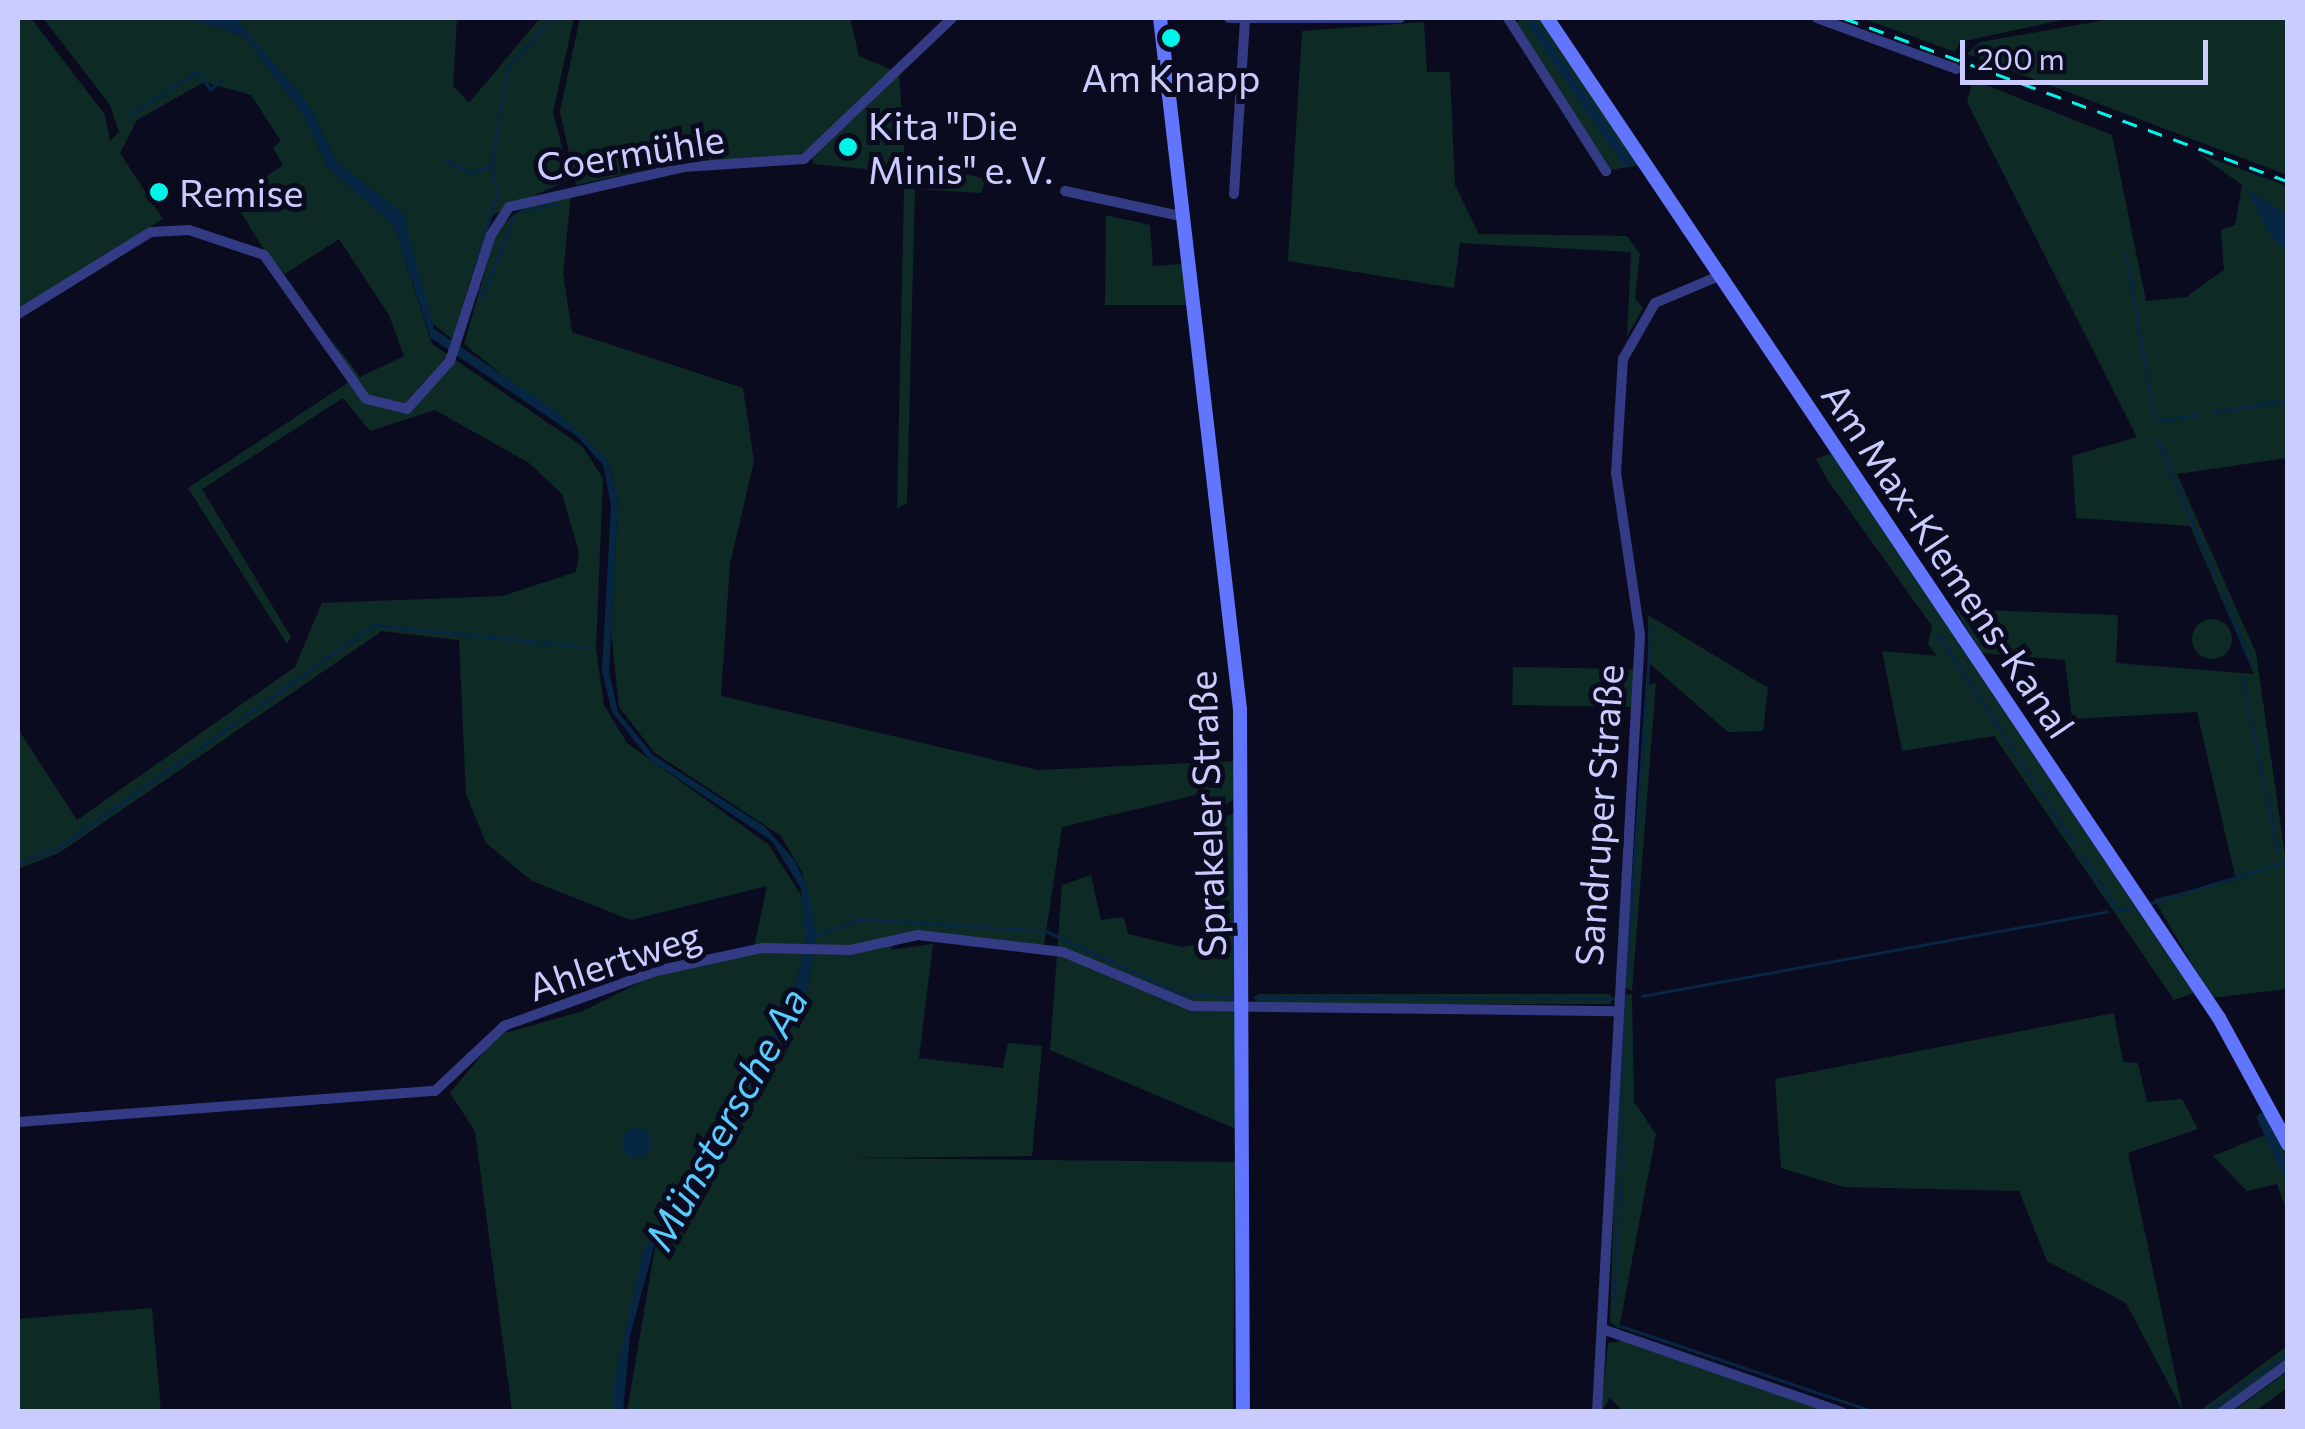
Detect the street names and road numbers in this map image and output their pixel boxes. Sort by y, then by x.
street label: Coermühle [533,115,727,189]
street label: Am Max-Klemens-Kanal [1813,374,2085,746]
street label: Sandruper Straße [1565,663,1631,967]
street label: Sprakeler Straße [1178,670,1234,958]
street label: Ahlertweg [522,911,706,1009]

